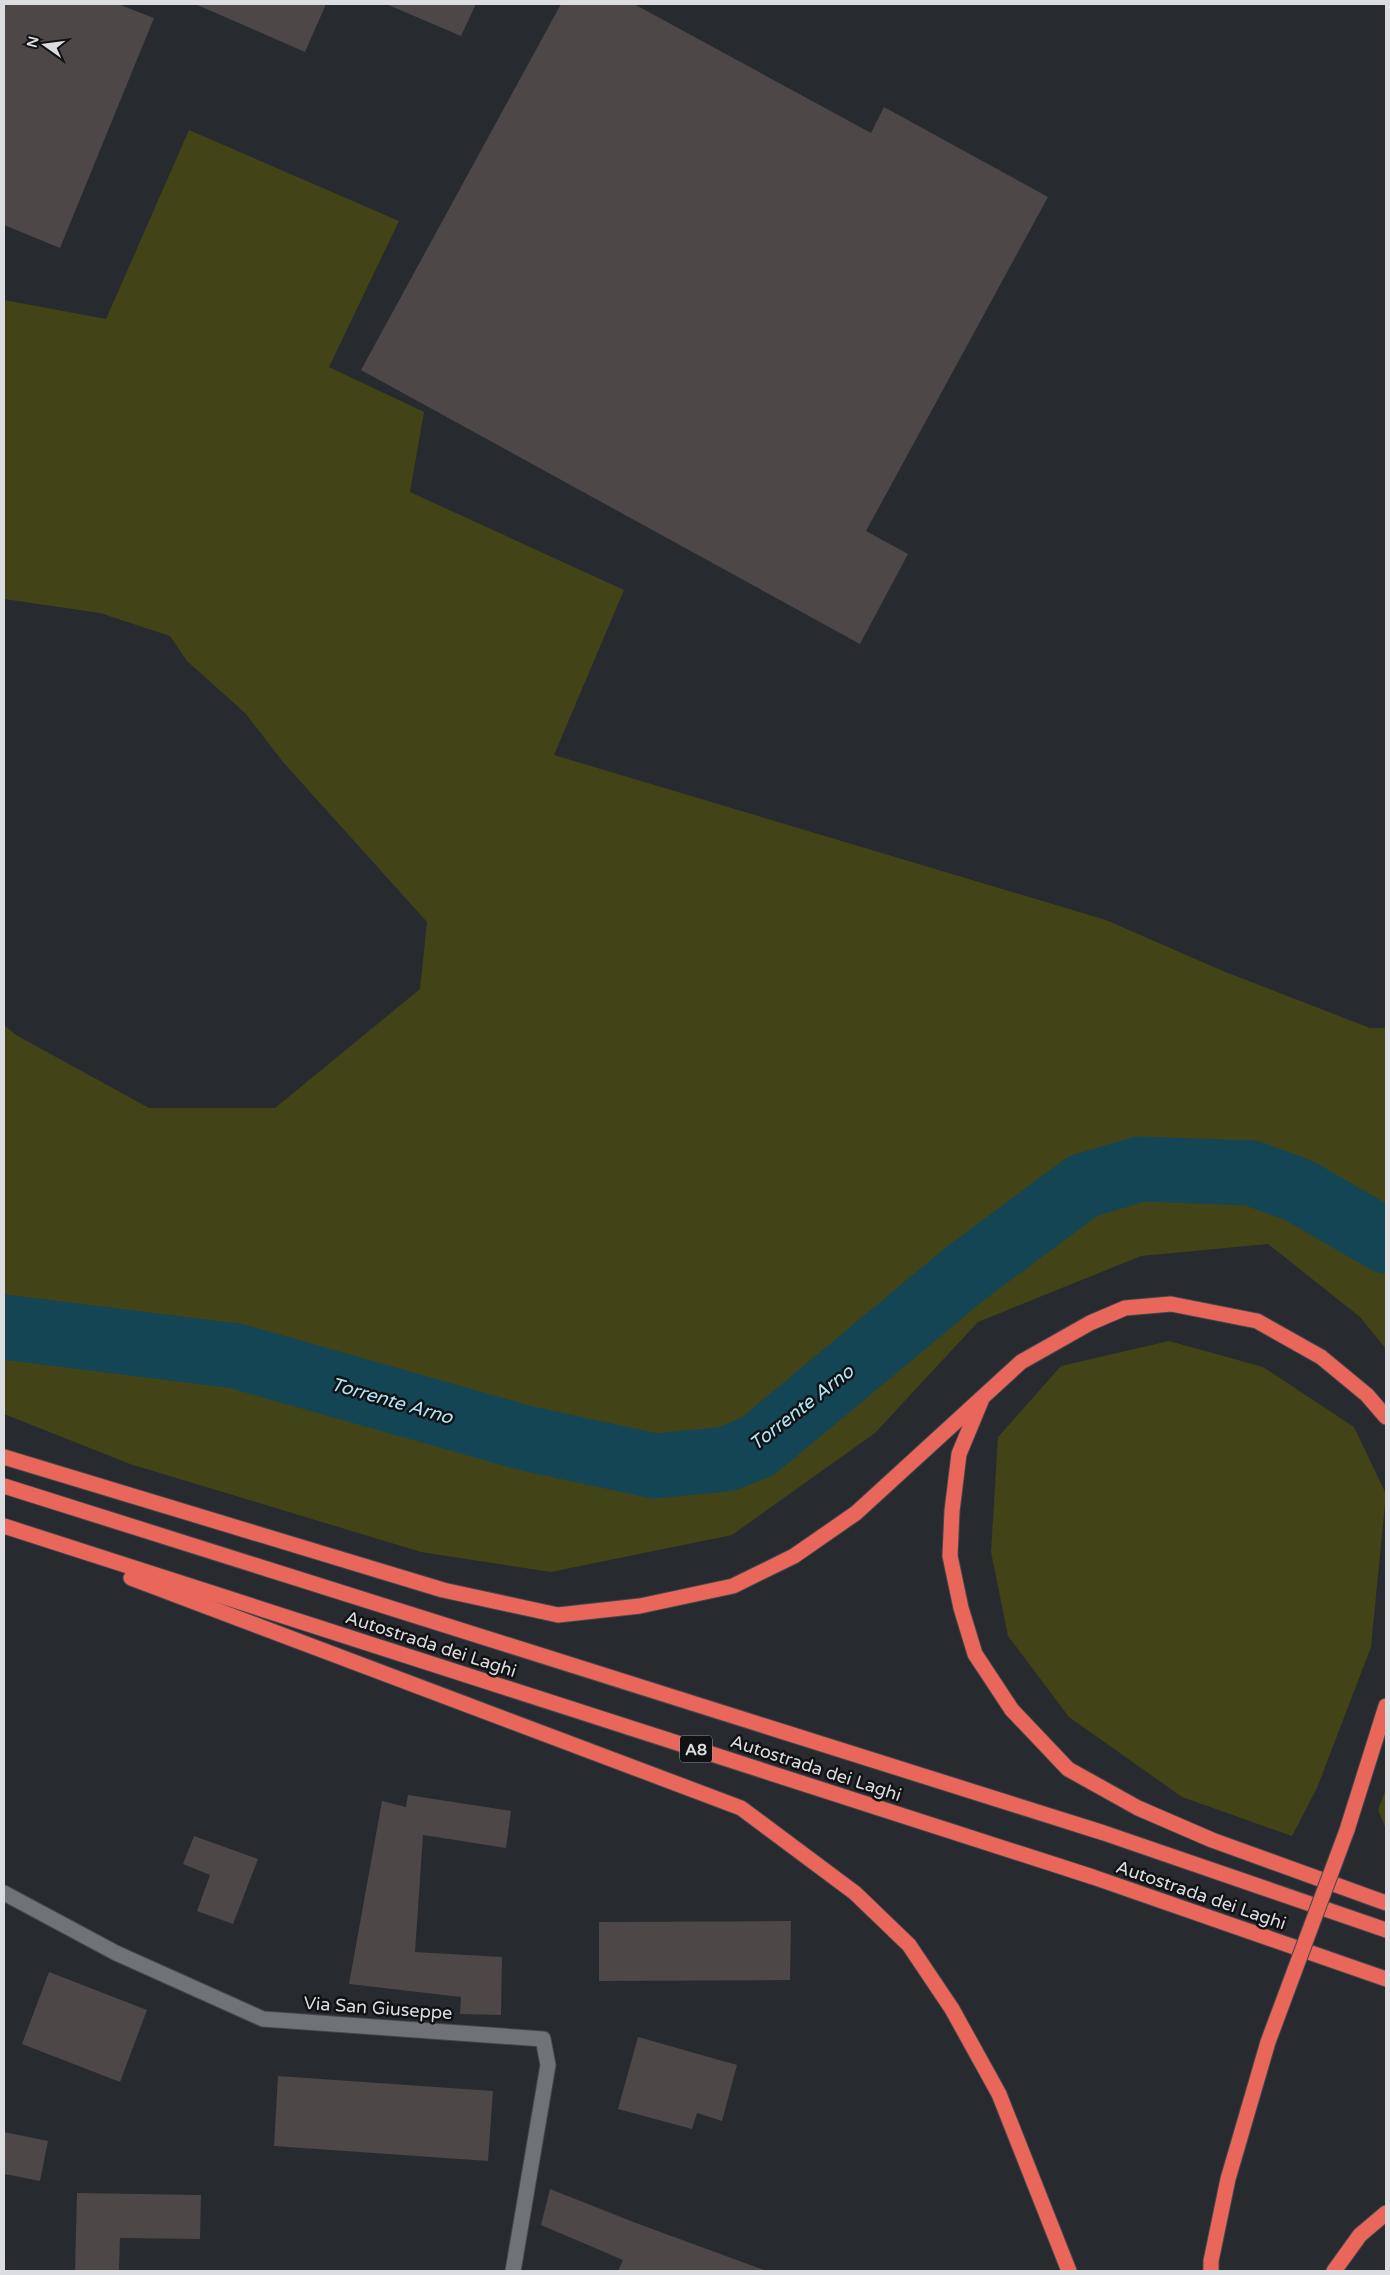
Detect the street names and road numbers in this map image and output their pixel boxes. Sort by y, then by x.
street label: Autostrada dei Laghi [343,1606,519,1682]
street label: Autostrada dei Laghi [728,1730,904,1806]
road number: A8 [680,1736,712,1762]
street label: Autostrada dei Laghi [1113,1856,1289,1934]
street label: Via San Giuseppe [303,1992,453,2024]

